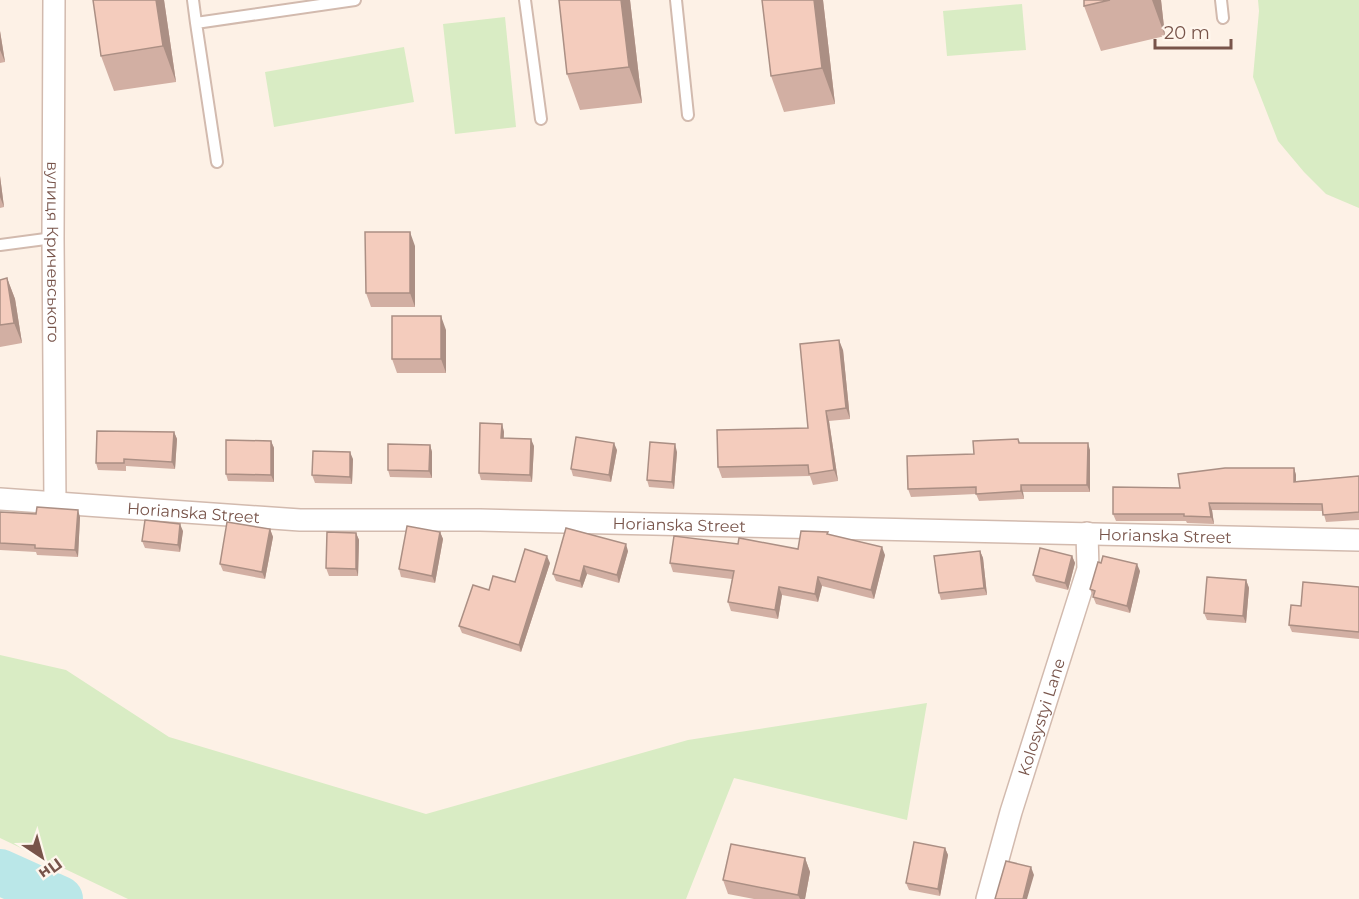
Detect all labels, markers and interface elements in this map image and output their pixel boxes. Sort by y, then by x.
scale bar [1155,12,1232,50]
text: 20 m [1164,22,1210,44]
street label: вулиця Кричевського [43,161,63,343]
street label: Horianska Street [126,499,261,527]
street label: Horianska Street [612,514,747,536]
street label: Horianska Street [1098,525,1232,547]
street label: Kolosystyi Lane [1014,656,1069,778]
north arrow [12,827,72,887]
text: Пн [35,854,66,884]

